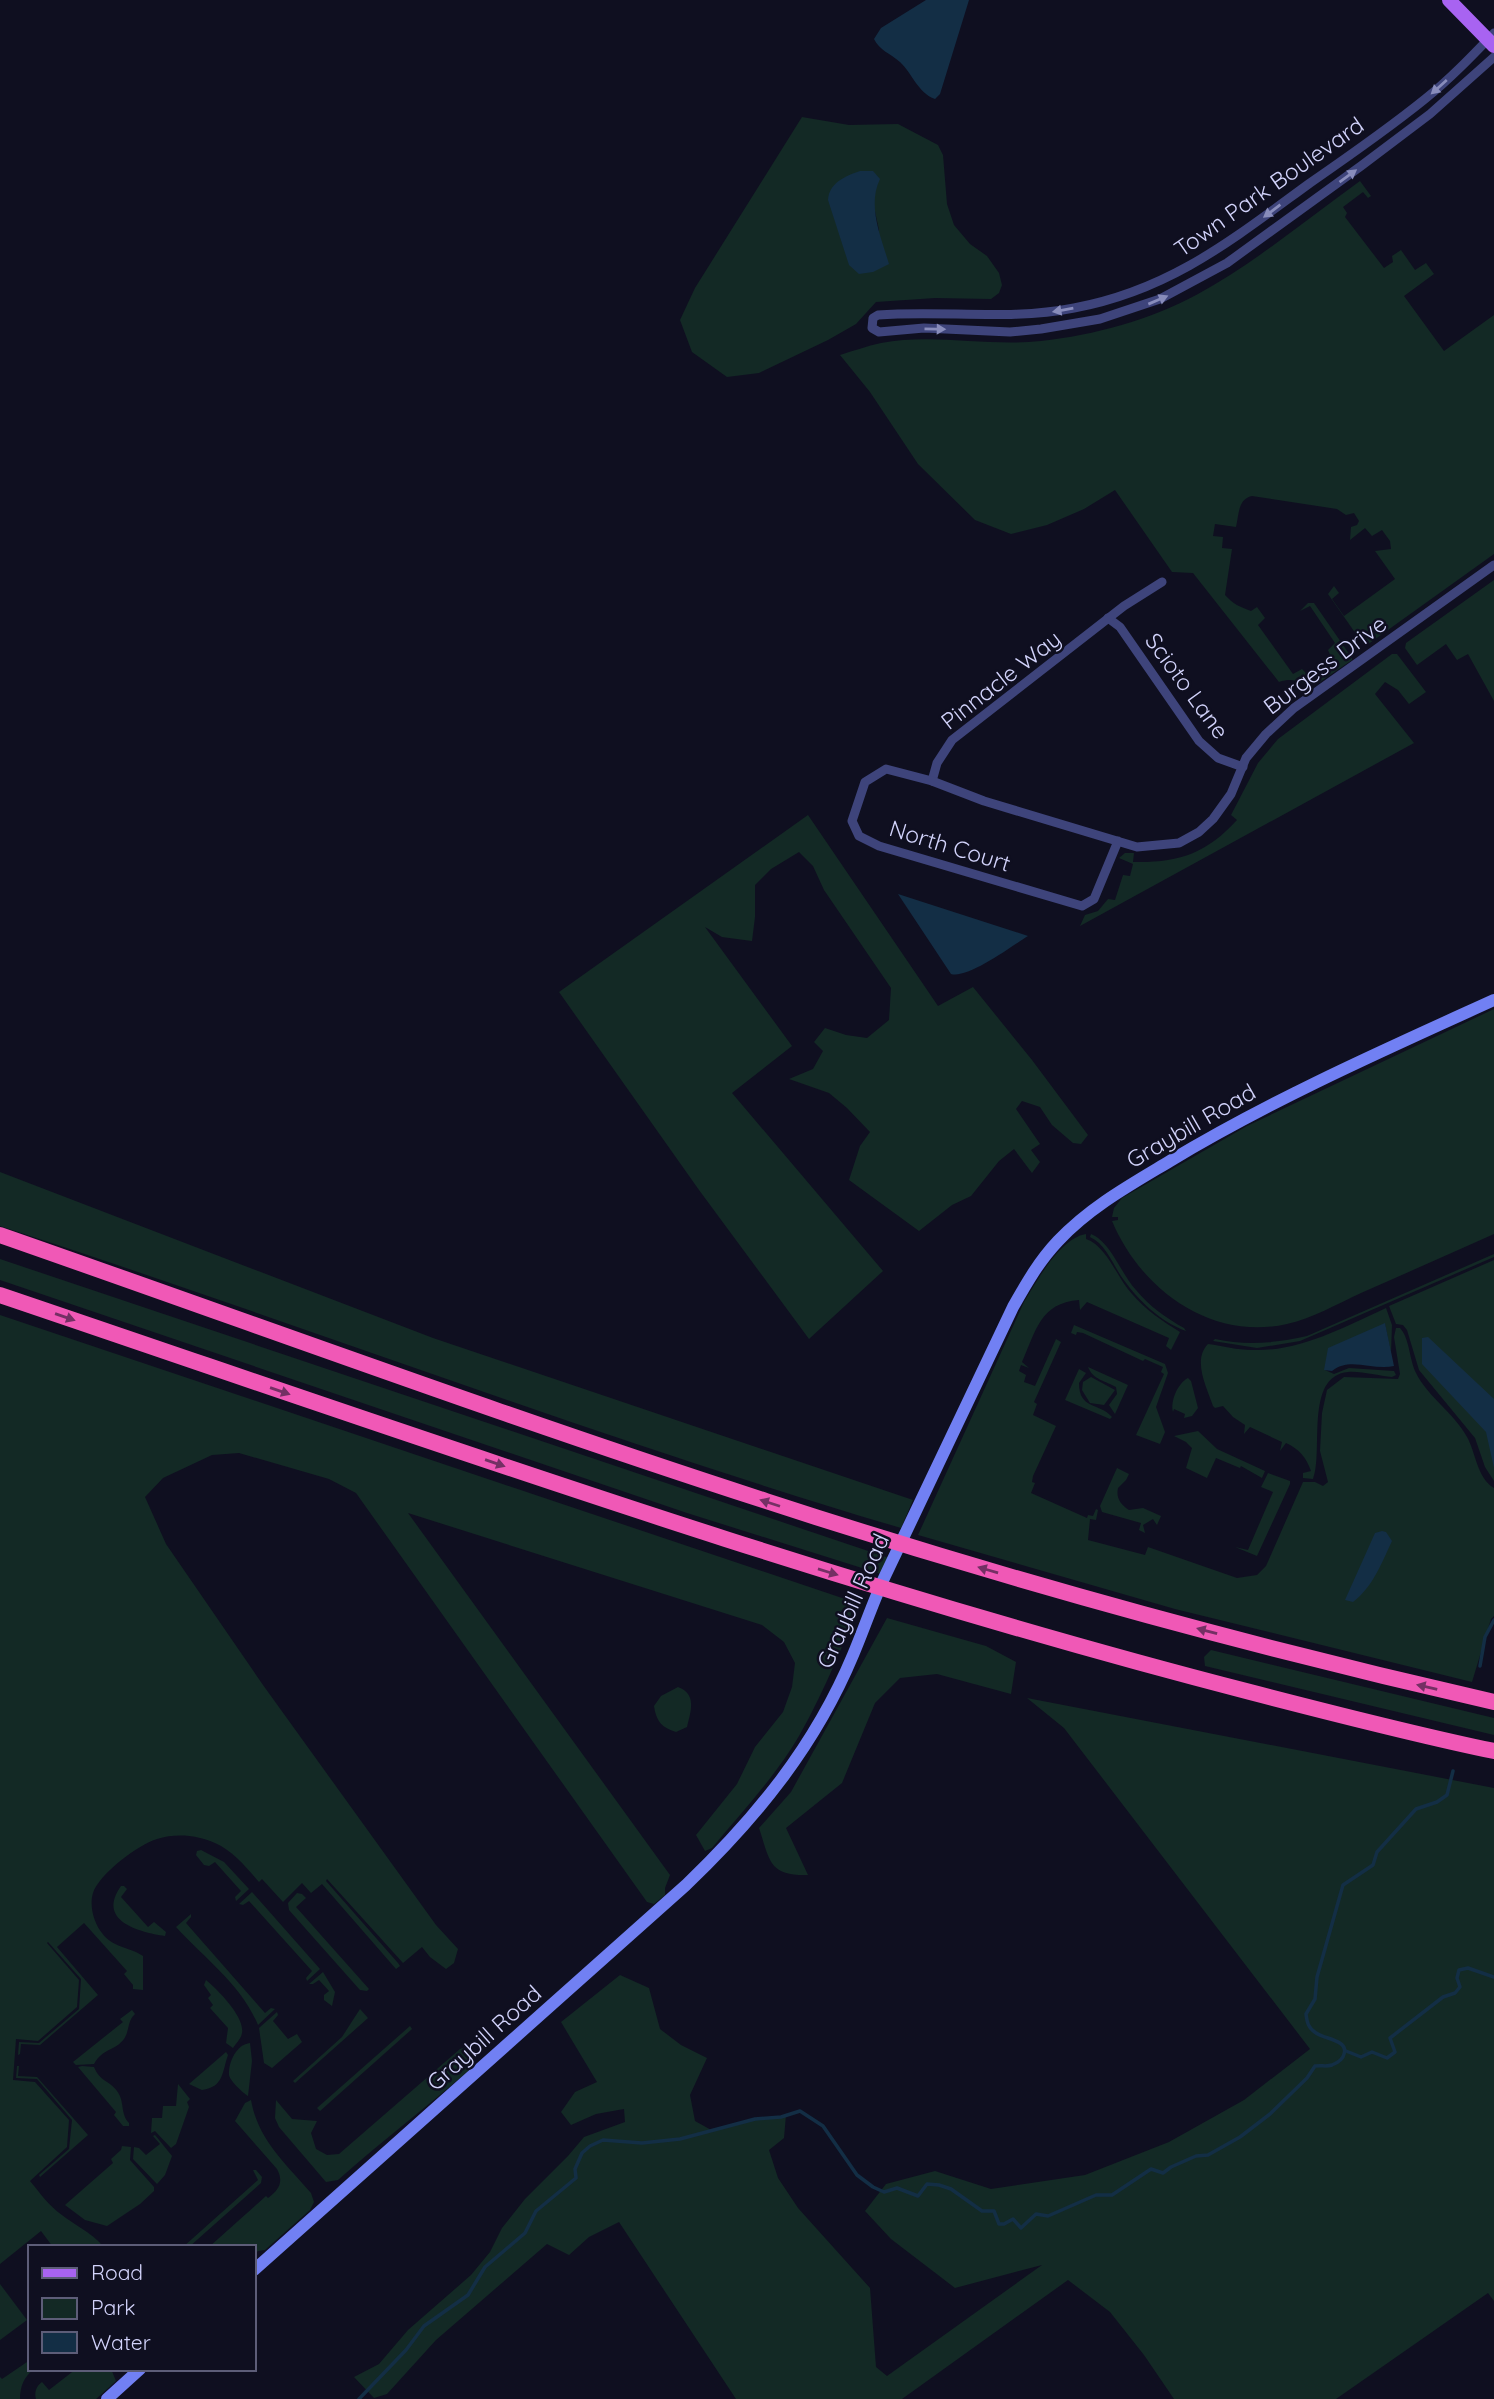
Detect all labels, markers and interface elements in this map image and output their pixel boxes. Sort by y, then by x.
one-way arrow [1430,79,1448,95]
street label: Town Park Boulevard [1168,110,1369,263]
one-way arrow [1339,169,1357,183]
one-way arrow [1263,204,1281,218]
one-way arrow [1147,294,1168,305]
one-way arrow [1052,305,1074,316]
one-way arrow [924,323,946,334]
street label: Burgess Drive [1257,609,1392,720]
street label: Pinnacle Way [935,624,1067,735]
street label: Scioto Lane [1139,627,1236,744]
street label: North Court [886,813,1014,878]
street label: Graybill Road [1121,1077,1261,1174]
one-way arrow [54,1312,75,1323]
one-way arrow [269,1386,290,1397]
one-way arrow [485,1458,506,1469]
one-way arrow [760,1497,781,1507]
street label: Graybill Road [810,1529,895,1673]
one-way arrow [977,1564,998,1574]
one-way arrow [818,1568,839,1578]
one-way arrow [1196,1626,1217,1636]
one-way arrow [1416,1681,1438,1692]
street label: Graybill Road [420,1979,547,2097]
legend [28,2245,256,2371]
text: Road [91,2259,143,2285]
text: Park [91,2294,135,2320]
text: Water [91,2329,151,2355]

